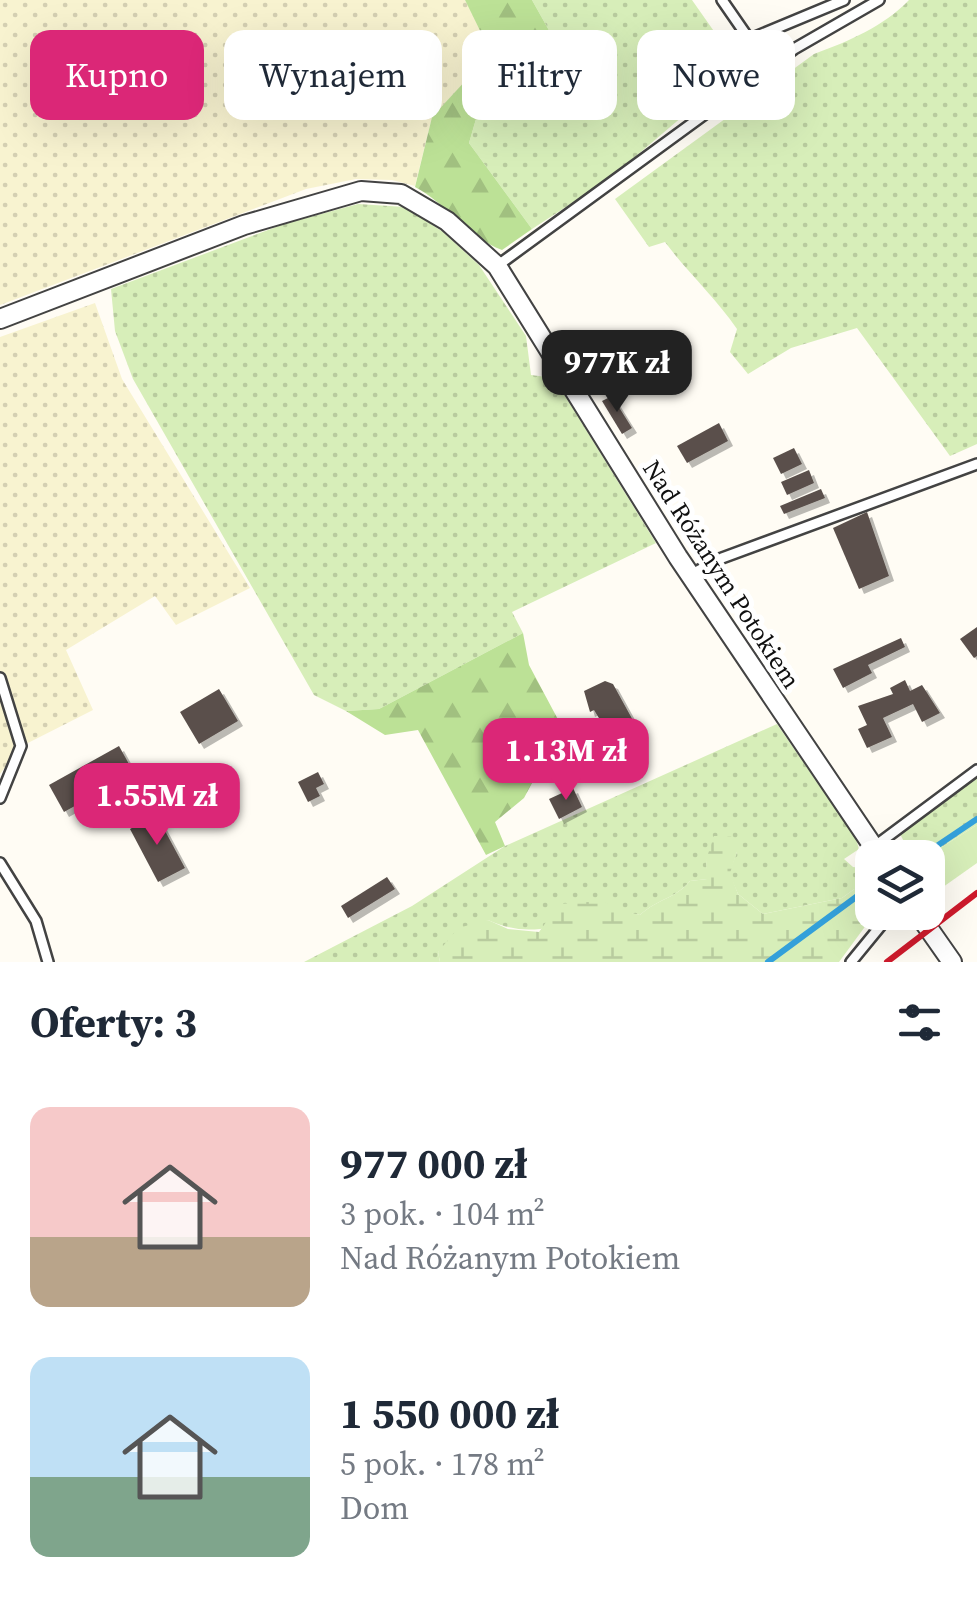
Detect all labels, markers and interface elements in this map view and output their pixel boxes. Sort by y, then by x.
chip: Kupno [30,30,204,120]
chip: Wynajem [224,30,442,120]
chip: Filtry [462,30,617,120]
chip: Nowe [637,30,795,120]
pin: 977K zł [525,330,709,415]
text: 977K zł [564,340,670,384]
street label: Nad Różanym Potokiem [635,453,809,695]
pin: 1.13M zł [463,718,669,803]
text: 1.13M zł [505,728,627,772]
pin: 1.55M zł [54,763,260,848]
text: 1.55M zł [96,773,218,817]
map controls [855,840,945,930]
button: layers [855,840,945,930]
text: Oferty: 3 [30,993,197,1051]
icon: filters [892,995,947,1050]
text: 977 000 zł [340,1134,528,1192]
icon: home [110,1147,230,1267]
text: 3 pok. · 104 m² [340,1192,545,1236]
text: Nad Różanym Potokiem [340,1236,680,1280]
text: 1 550 000 zł [340,1384,559,1442]
icon: home [110,1397,230,1517]
text: 5 pok. · 178 m² [340,1442,545,1486]
text: Dom [340,1486,409,1530]

